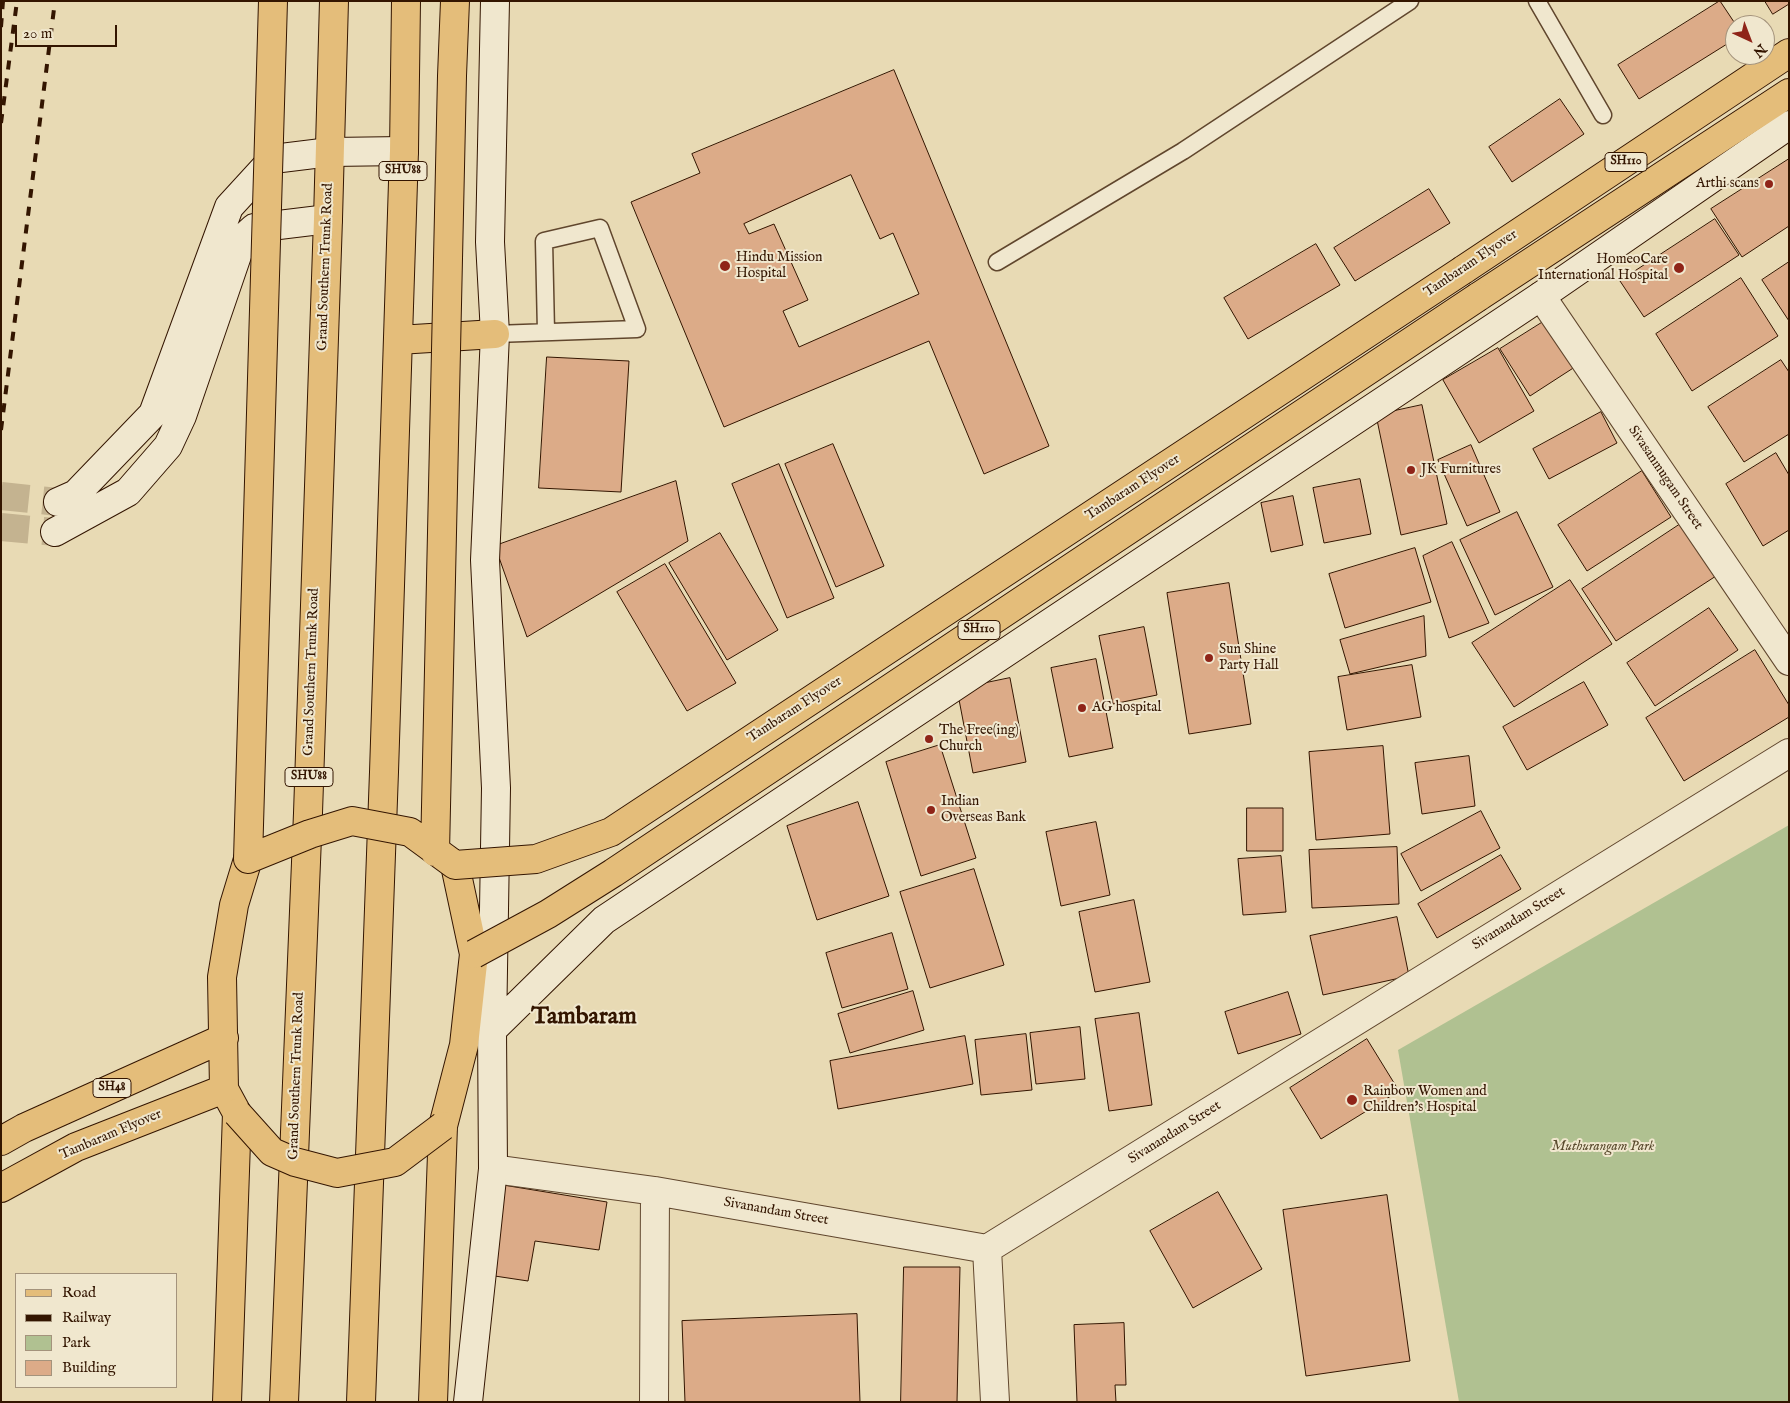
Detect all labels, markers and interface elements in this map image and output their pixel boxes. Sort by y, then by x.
scale bar [18,15,120,47]
north arrow [1725,15,1775,65]
text: 20 m [23,24,52,43]
text: N [1749,40,1770,61]
road number: SH110 [1605,152,1647,172]
road number: SHU88 [379,162,427,180]
place label: Arthi scans [1696,176,1759,192]
marker: Arthi scans [1763,178,1775,190]
street label: Grand Southern Trunk Road [315,183,337,351]
street label: Tambaram Flyover [1421,227,1521,301]
place label: Hindu Mission Hospital [736,250,822,282]
place label: HomeoCare International Hospital [1538,252,1668,284]
marker: Hindu Mission Hospital [718,259,732,273]
marker: HomeoCare International Hospital [1672,261,1686,275]
street label: Sivasanmugam Street [1624,423,1706,533]
street label: Tambaram Flyover [1083,451,1183,525]
place label: JK Furnitures [1421,462,1501,478]
marker: JK Furnitures [1405,464,1417,476]
street label: Grand Southern Trunk Road [301,588,323,756]
road number: SH110 [958,620,1000,640]
place label: Sun Shine Party Hall [1219,642,1279,674]
marker: Sun Shine Party Hall [1203,652,1215,664]
street label: Tambaram Flyover [745,673,845,747]
place label: AG hospital [1092,700,1161,716]
marker: AG hospital [1076,702,1088,714]
place label: The Free(ing) Church [939,723,1019,756]
marker: The Free(ing) Church [923,733,935,745]
road number: SHU88 [285,768,333,786]
place label: Indian Overseas Bank [941,794,1026,826]
marker: Indian Overseas Bank [925,804,937,816]
street label: Sivanandam Street [1470,884,1568,954]
street label: Grand Southern Trunk Road [286,992,308,1160]
district label: Tambaram [531,1004,637,1032]
road number: SH48 [93,1078,131,1098]
place label: Rainbow Women and Children's Hospital [1363,1084,1487,1116]
marker: Rainbow Women and Children's Hospital [1345,1093,1359,1107]
street label: Sivanandam Street [1126,1098,1224,1168]
street label: Tambaram Flyover [58,1106,164,1164]
park label: Muthurangam Park [1552,1139,1654,1155]
street label: Sivanandam Street [722,1195,830,1229]
legend [15,1273,178,1388]
text: Road [62,1283,96,1302]
text: Railway [62,1308,111,1327]
text: Park [62,1333,91,1352]
text: Building [62,1358,116,1377]

